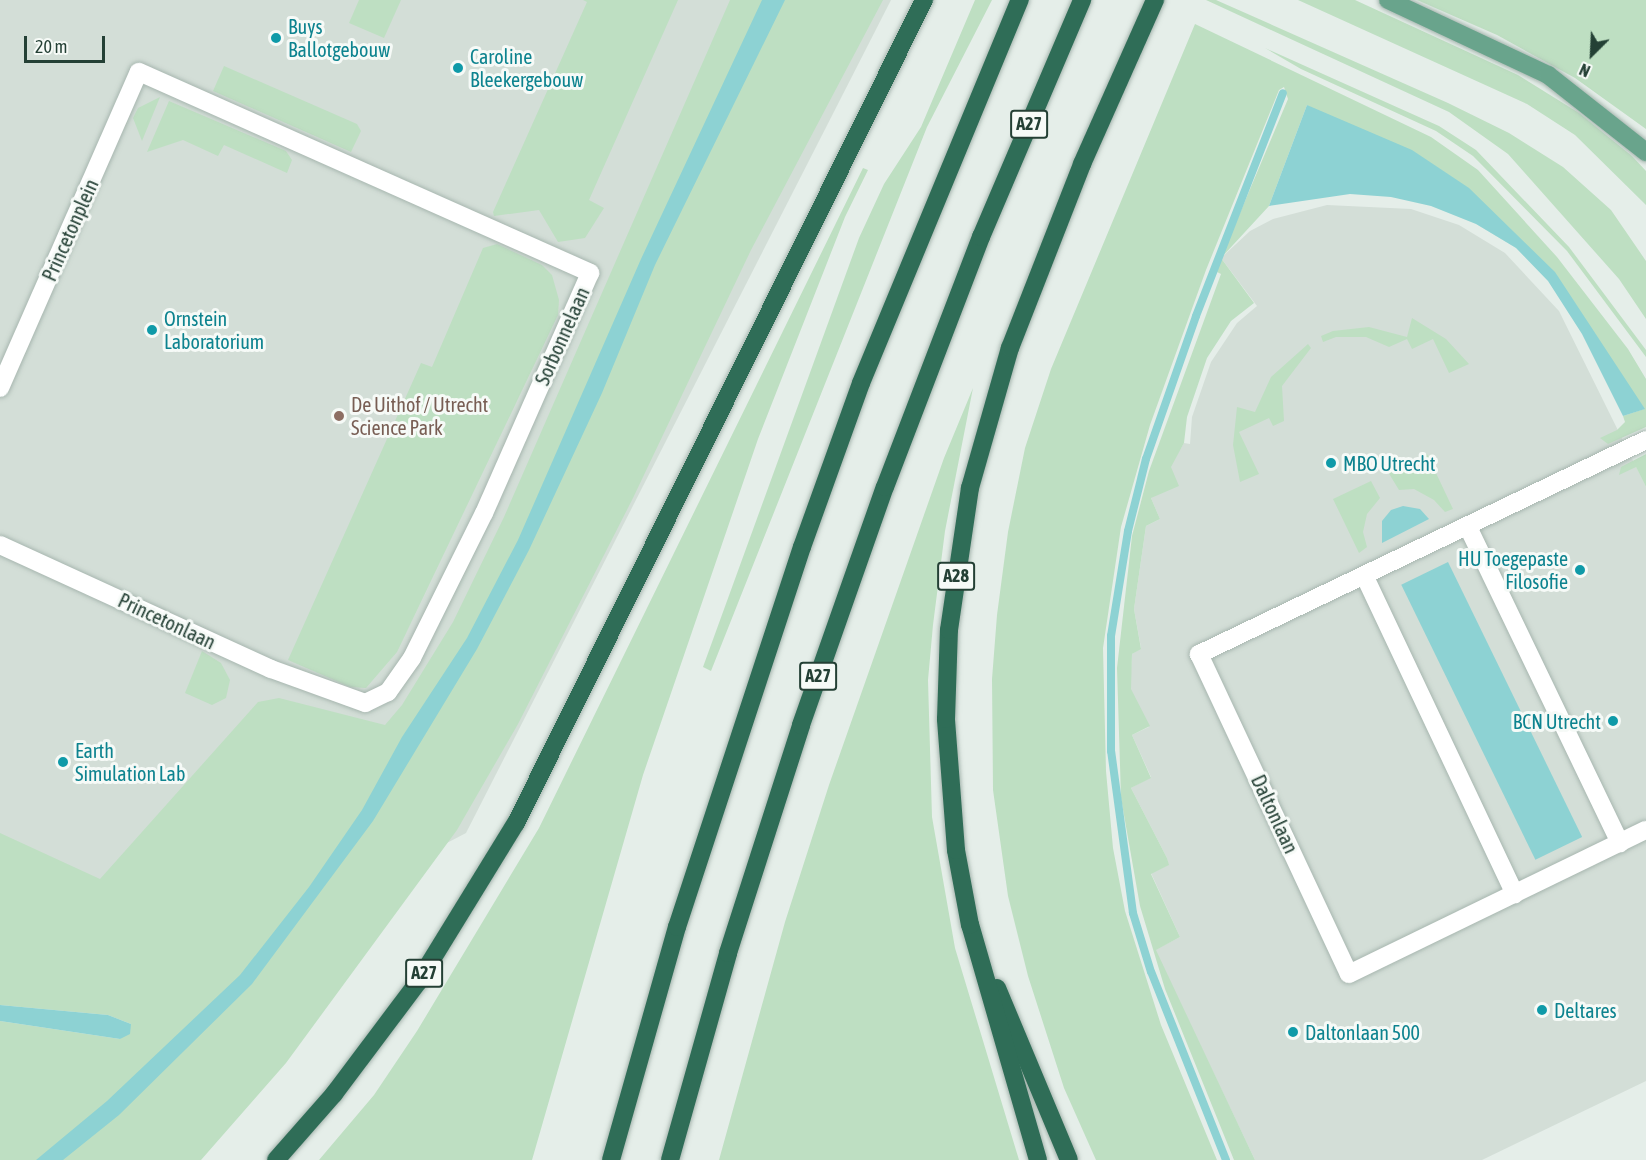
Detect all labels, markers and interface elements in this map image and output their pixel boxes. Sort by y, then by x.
place label: Buys Ballotgebouw [288,14,390,61]
scale bar [27,24,108,62]
north arrow [1562,24,1622,84]
marker: Buys Ballotgebouw [269,31,283,45]
text: 20 m [35,36,67,57]
place label: Caroline Bleekergebouw [470,45,583,92]
text: N [1577,60,1593,81]
marker: Caroline Bleekergebouw [451,61,465,75]
road number: A27 [1010,109,1048,139]
street label: Princetonplein [37,175,103,285]
street label: Sorbonnelaan [530,283,594,389]
place label: Ornstein Laboratorium [164,306,264,353]
marker: Ornstein Laboratorium [145,323,159,337]
place label: De Uithof / Utrecht Science Park [351,392,488,439]
marker: De Uithof / Utrecht Science Park [332,409,346,423]
place label: MBO Utrecht [1343,451,1436,475]
marker: MBO Utrecht [1324,456,1338,470]
place label: HU Toegepaste Filosofie [1458,546,1568,593]
road number: A28 [936,561,976,591]
marker: HU Toegepaste Filosofie [1573,563,1587,577]
street label: Princetonlaan [114,588,220,654]
road number: A27 [798,661,838,691]
place label: BCN Utrecht [1513,709,1601,733]
marker: BCN Utrecht [1606,714,1620,728]
place label: Earth Simulation Lab [75,738,185,785]
marker: Earth Simulation Lab [56,755,70,769]
street label: Daltonlaan [1246,771,1304,857]
road number: A27 [404,958,444,988]
place label: Deltares [1554,998,1617,1022]
marker: Deltares [1535,1003,1549,1017]
place label: Daltonlaan 500 [1305,1020,1420,1044]
marker: Daltonlaan 500 [1286,1025,1300,1039]

